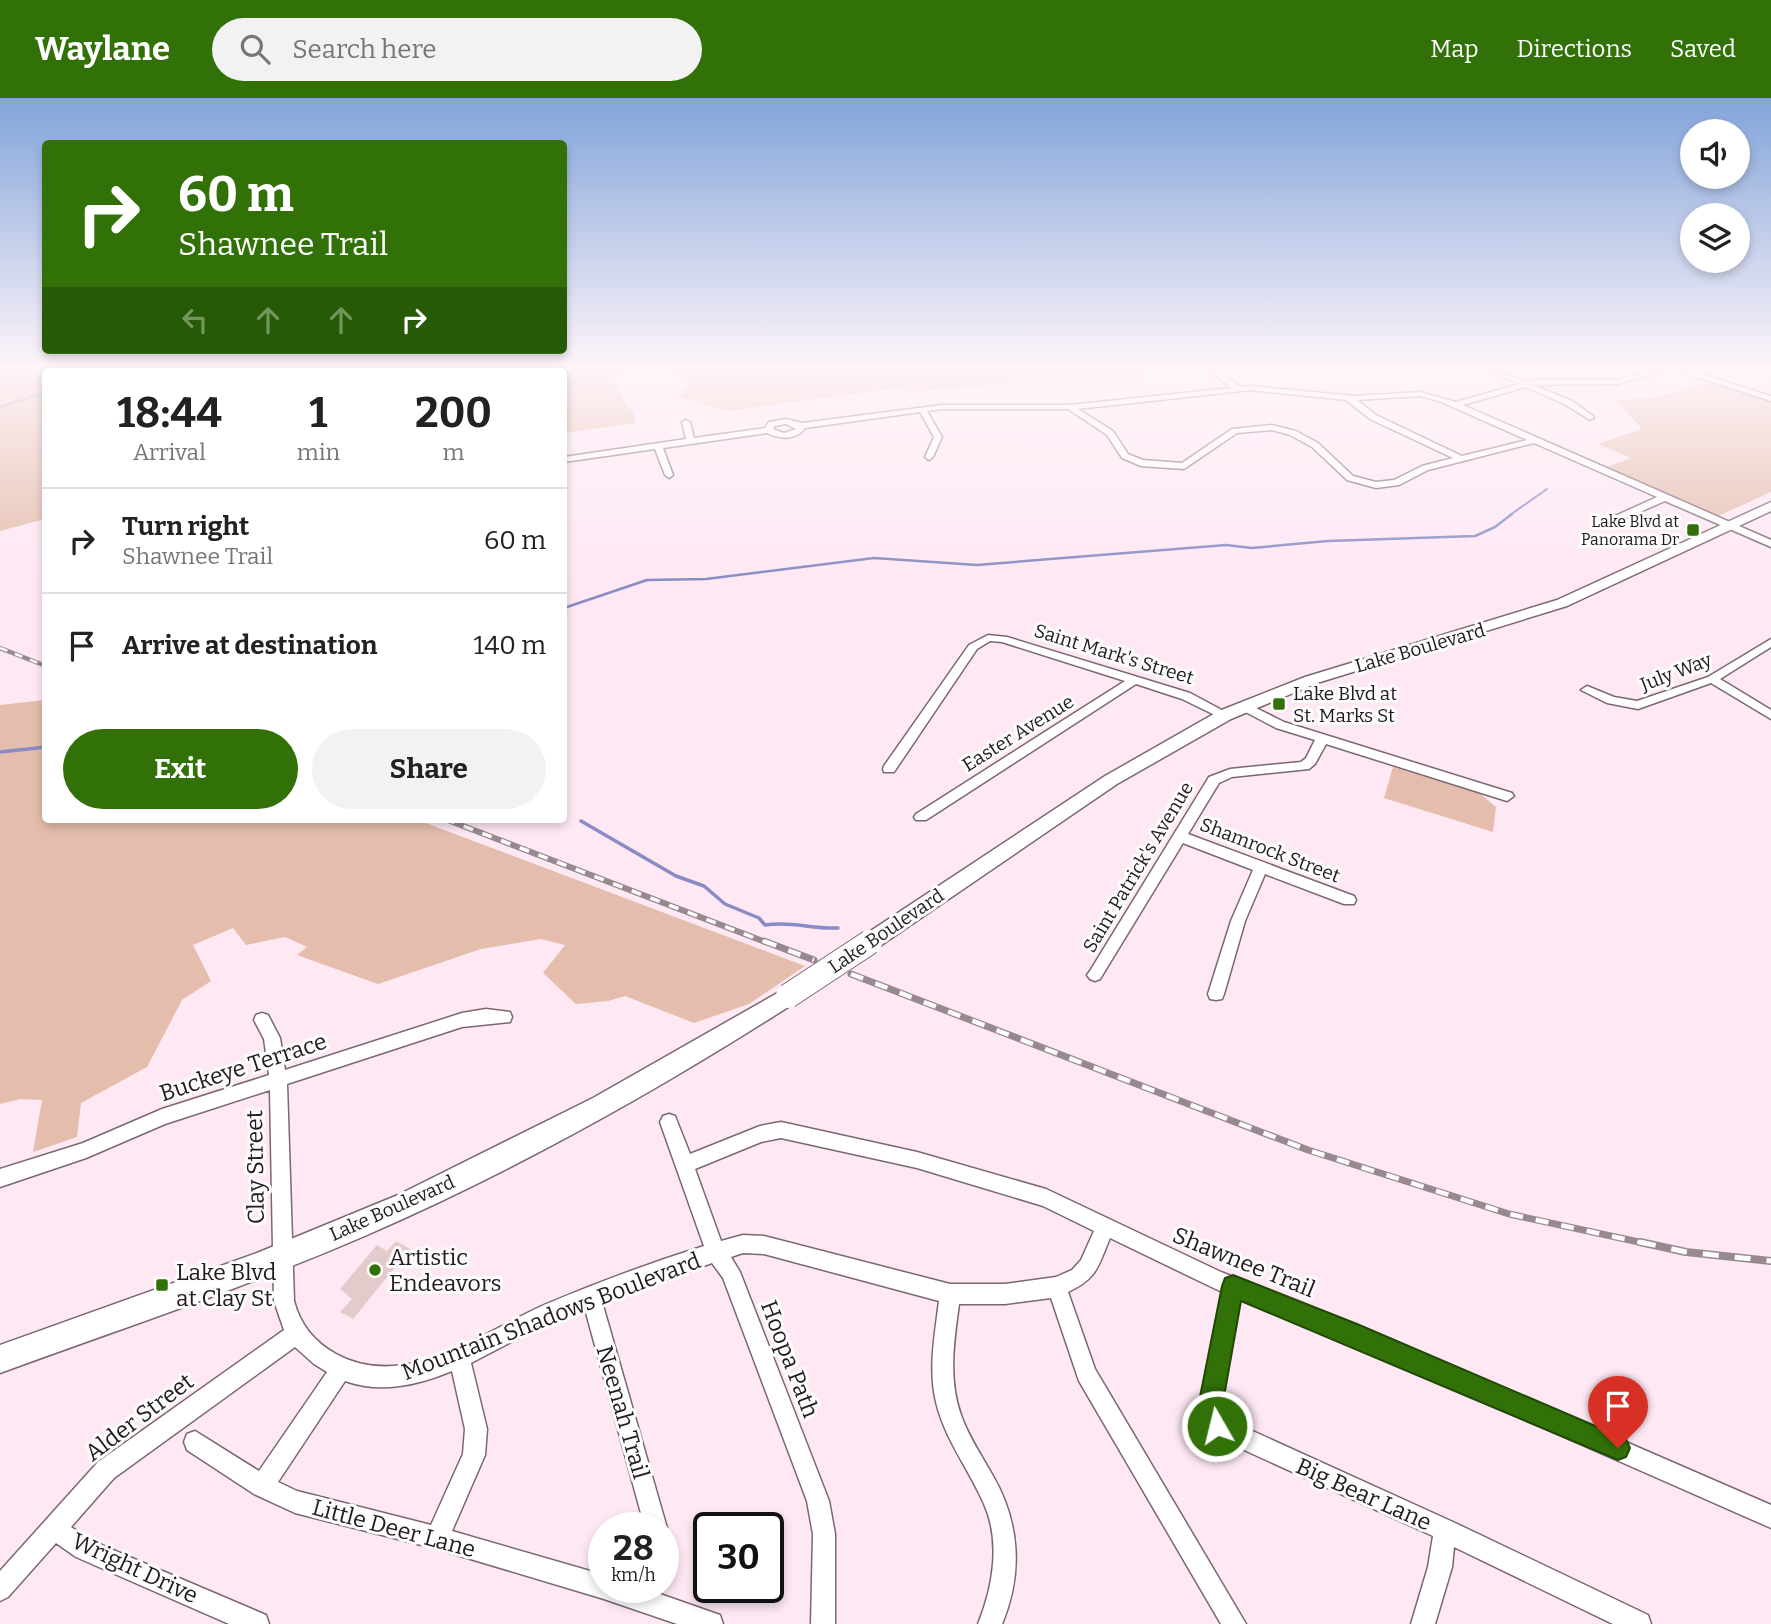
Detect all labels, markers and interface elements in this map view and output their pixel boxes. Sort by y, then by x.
search box [212,18,702,81]
text: Waylane [35,29,170,69]
icon: search [236,30,274,68]
text: Search here [292,34,437,65]
text: Map [1430,35,1479,63]
text: Directions [1517,35,1632,63]
text: Saved [1670,35,1736,63]
map controls [1680,119,1750,273]
button: sound [1680,119,1750,189]
text: 60 m [178,165,294,224]
icon: right [63,168,154,259]
button: layers [1680,203,1750,273]
text: Shawnee Trail [178,225,388,263]
icon: left [176,301,214,339]
icon: ahead [249,301,287,339]
icon: ahead [322,301,360,339]
icon: right [395,301,433,339]
text: 18:44 [117,388,222,438]
text: 1 [309,388,327,438]
text: 200 [415,388,492,438]
text: Arrival [133,438,206,466]
text: min [297,438,340,466]
text: m [443,438,464,466]
text: Turn right [122,511,249,542]
place label: Lake Blvd at Panorama Dr [1581,512,1679,549]
icon: right [63,522,101,560]
marker: Lake Blvd at Panorama Dr [1685,522,1701,538]
text: 60 m [484,525,546,556]
text: Shawnee Trail [122,542,273,570]
street label: Lake Boulevard [1352,618,1488,678]
street label: Saint Mark's Street [1031,619,1197,689]
icon: arrive [63,627,101,665]
text: Arrive at destination [122,630,377,661]
text: 140 m [474,630,546,661]
street label: July Way [1636,648,1716,696]
place label: Lake Blvd at St. Marks St [1293,682,1397,727]
street label: Easter Avenue [958,690,1078,776]
marker: Lake Blvd at St. Marks St [1271,696,1287,712]
button: Exit [63,729,298,809]
button: Share [312,729,546,809]
street label: Saint Patrick's Avenue [1078,778,1198,956]
street label: Shamrock Street [1197,813,1343,887]
street label: Lake Boulevard [824,884,948,978]
street label: Buckeye Terrace [156,1027,330,1107]
street label: Clay Street [240,1110,270,1224]
street label: Lake Boulevard [326,1170,458,1246]
street label: Shawnee Trail [1169,1221,1320,1303]
place label: Artistic Endeavors [389,1243,502,1297]
street label: Mountain Shadows Boulevard [398,1246,705,1386]
place label: Lake Blvd at Clay St [176,1258,277,1312]
marker: Artistic Endeavors [367,1262,383,1278]
marker: Lake Blvd at Clay St [154,1277,170,1293]
street label: Hoopa Path [755,1296,825,1422]
street label: Neenah Trail [591,1342,656,1482]
street label: Alder Street [79,1367,199,1467]
pin [1588,1376,1648,1448]
icon: arrive [1599,1387,1637,1425]
position arrow [1180,1389,1254,1463]
street label: Big Bear Lane [1292,1452,1436,1536]
street label: Little Deer Lane [309,1493,479,1563]
speed limit sign: 30 [693,1512,784,1603]
street label: Wright Drive [68,1527,202,1609]
text: 28 [613,1527,654,1569]
text: km/h [611,1564,656,1586]

